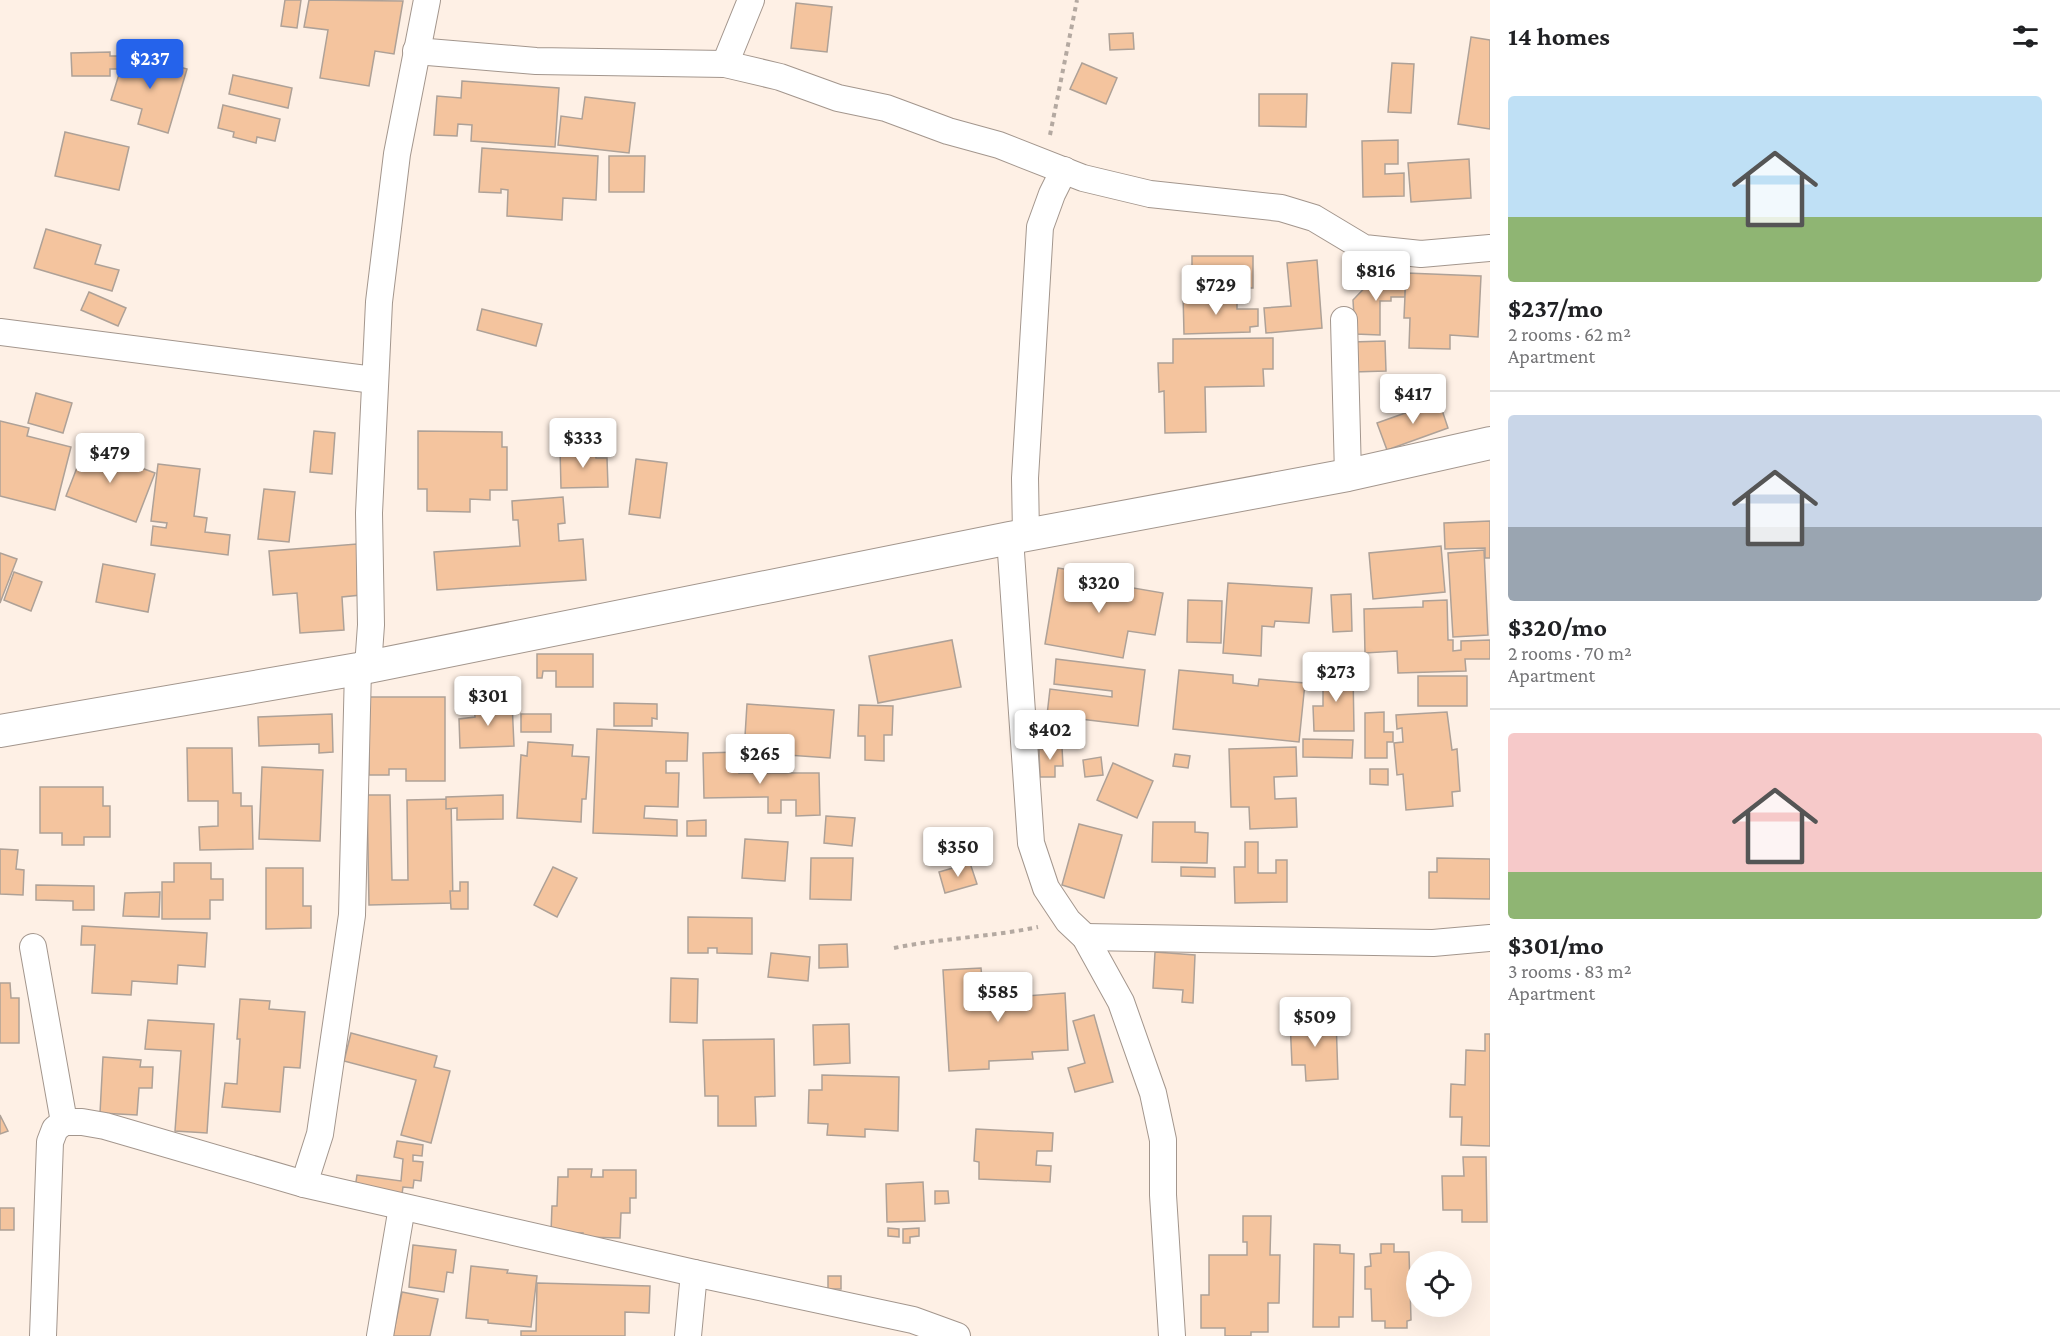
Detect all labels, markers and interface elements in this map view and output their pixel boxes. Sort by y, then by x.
icon: filters [2009,20,2042,53]
text: 14 homes [1508,22,1610,51]
pin: $237 [114,39,186,90]
text: $237 [130,47,170,69]
icon: home [1721,135,1829,243]
pin: $816 [1340,251,1412,302]
text: $816 [1356,259,1396,281]
pin: $729 [1180,265,1252,316]
text: $729 [1196,273,1236,295]
text: $237/mo [1508,294,1603,323]
text: 2 rooms · 62 m² [1508,323,1631,345]
text: Apartment [1508,345,1595,367]
pin: $417 [1377,374,1449,425]
text: $417 [1394,382,1432,404]
pin: $333 [547,418,619,469]
text: $333 [563,426,603,448]
pin: $479 [74,433,146,484]
text: $479 [90,441,130,463]
icon: home [1721,454,1829,562]
pin: $320 [1063,563,1135,614]
text: $320 [1078,571,1120,593]
text: $320/mo [1508,613,1607,642]
text: 2 rooms · 70 m² [1508,642,1632,664]
pin: $273 [1300,652,1372,703]
text: $273 [1317,660,1355,682]
text: Apartment [1508,664,1595,686]
pin: $301 [452,676,524,727]
text: $301 [468,684,508,706]
pin: $402 [1014,710,1086,761]
text: $402 [1029,718,1071,740]
pin: $265 [724,734,796,785]
text: $265 [740,742,780,764]
icon: home [1721,772,1829,880]
pin: $350 [922,827,994,878]
text: $350 [937,835,979,857]
text: $301/mo [1508,931,1604,960]
text: 3 rooms · 83 m² [1508,960,1631,982]
pin: $585 [962,972,1034,1023]
text: $585 [977,980,1019,1002]
text: Apartment [1508,982,1595,1004]
pin: $509 [1279,997,1351,1048]
text: $509 [1294,1005,1336,1027]
map controls [1406,1251,1472,1317]
button: locate [1406,1251,1472,1317]

